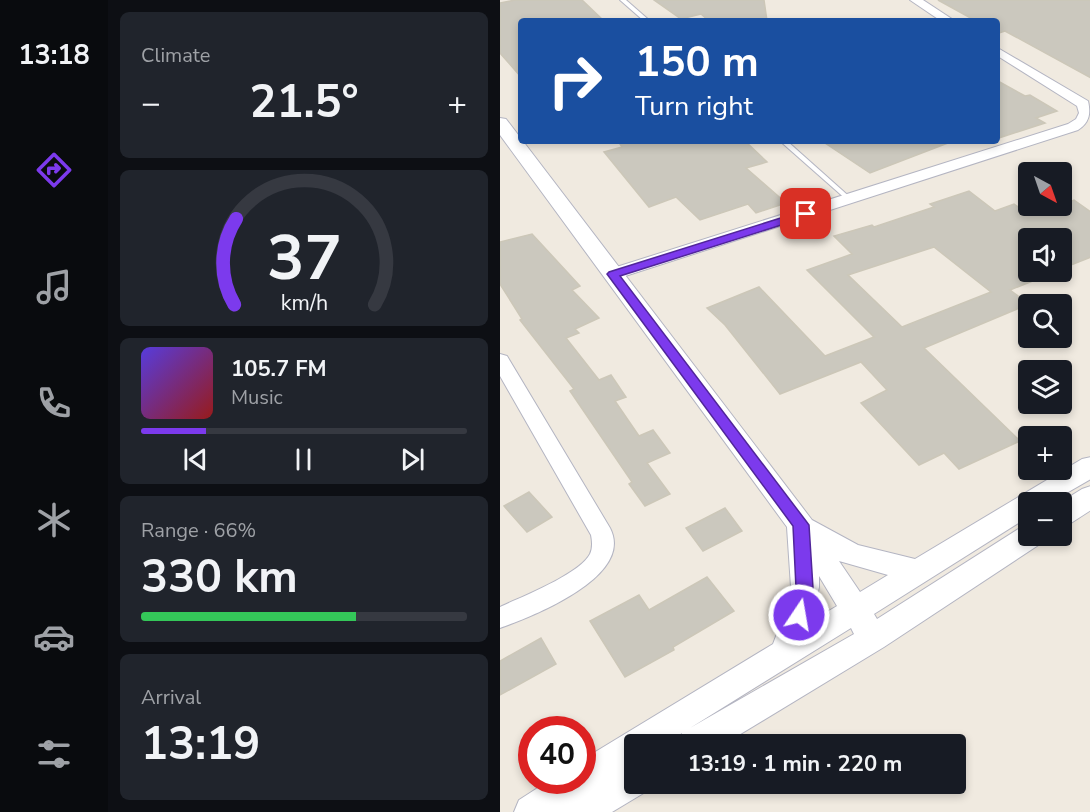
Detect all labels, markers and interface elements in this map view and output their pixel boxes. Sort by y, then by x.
text: 150 m [635,34,759,91]
text: 13:18 [18,37,90,74]
text: Climate [141,42,210,69]
icon: right [536,42,614,120]
text: 21.5° [249,72,359,133]
text: − [141,81,161,126]
text: + [447,81,467,126]
text: Turn right [635,88,753,125]
icon: directions [33,149,75,191]
north arrow [1018,162,1072,216]
map controls [1018,162,1072,546]
pin [780,188,831,239]
icon: arrive [789,197,822,230]
text: 37 [267,216,341,301]
button: sound [1018,228,1072,282]
icon: music [33,266,75,308]
text: km/h [280,288,328,318]
button: search [1018,294,1072,348]
text: 105.7 FM [231,354,327,384]
button: layers [1018,360,1072,414]
icon: phone [33,382,75,424]
text: Music [231,384,283,411]
button: + [1018,426,1072,480]
icon: previous [179,443,212,476]
icon: pause [287,443,320,476]
icon: next [396,443,429,476]
button: − [1018,492,1072,546]
icon: climate [33,499,75,541]
text: Range · 66% [141,517,256,544]
text: 330 km [141,547,298,608]
position arrow [767,583,831,647]
icon: car [33,616,75,658]
text: Arrival [141,684,201,711]
text: 13:19 [141,714,260,775]
speed limit sign: 40 [518,716,596,794]
icon: filters [33,733,75,775]
text: 13:19 · 1 min · 220 m [688,749,902,779]

